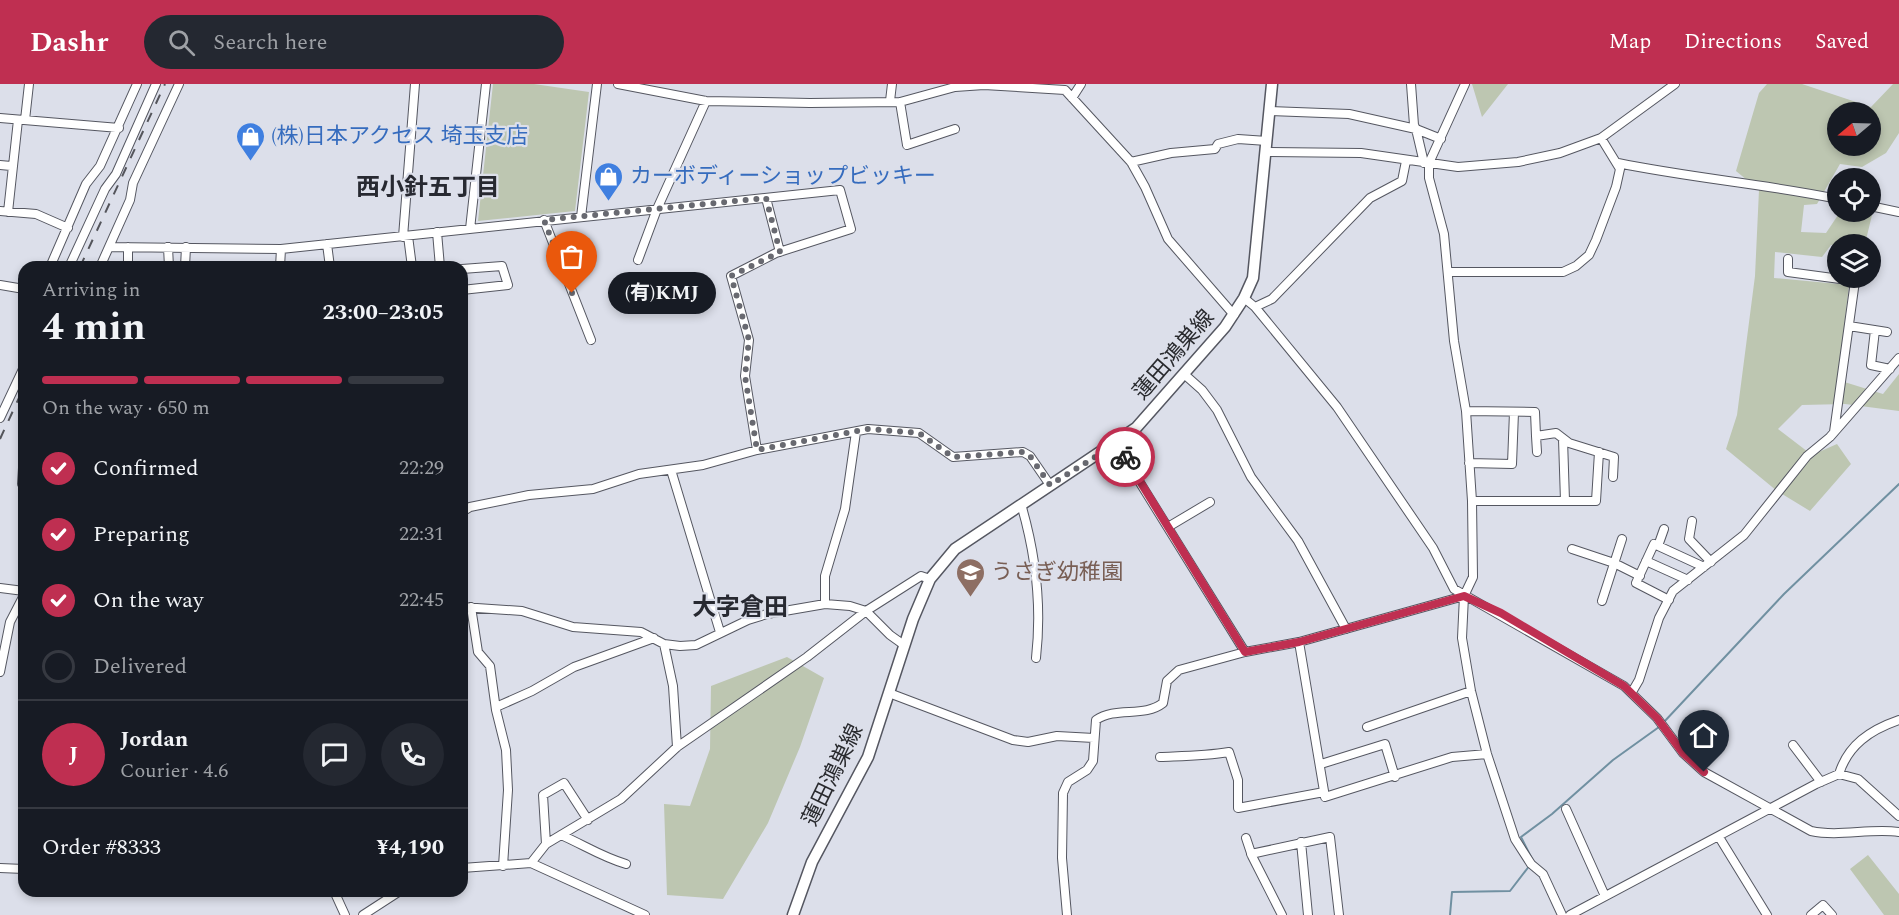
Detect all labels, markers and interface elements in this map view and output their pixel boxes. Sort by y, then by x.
search box [144,15,564,69]
text: Dashr [30,21,108,64]
icon: search [165,26,198,59]
text: Search here [213,26,327,59]
text: Map [1609,26,1651,58]
text: Directions [1684,26,1782,58]
text: Saved [1815,26,1869,58]
north arrow [1827,102,1881,156]
map controls [1827,102,1881,288]
shop icon: (株)日本アクセス 埼玉支店 [234,120,266,162]
place label: (株)日本アクセス 埼玉支店 [271,120,528,153]
shop icon: カーボディーショップビッキー [593,160,625,202]
place label: カーボディーショップビッキー [630,160,936,193]
button: locate [1827,168,1881,222]
district label: 西小針五丁目 [356,170,500,206]
pin [546,231,597,293]
button: layers [1827,234,1881,288]
icon: bag [555,240,588,273]
callout: (有)KMJ [608,272,716,314]
text: Arriving in [42,275,140,305]
text: (有)KMJ [625,278,699,308]
text: 23:00–23:05 [322,296,444,329]
text: 4 min [42,298,146,357]
street label: 蓮田鴻巣線 [1125,303,1223,407]
text: On the way · 650 m [42,393,210,423]
courier [1095,427,1155,487]
icon: bike [1109,441,1142,474]
icon: check [42,452,75,485]
text: Confirmed [93,452,199,485]
text: 22:29 [399,453,444,483]
icon: check [42,518,75,551]
text: Preparing [93,518,190,551]
text: 22:31 [399,519,444,549]
school or university icon: うさぎ幼稚園 [954,556,986,598]
place label: うさぎ幼稚園 [991,556,1123,589]
icon: check [42,584,75,617]
text: On the way [93,584,204,617]
text: 22:45 [399,585,444,615]
district label: 大字倉田 [692,590,788,626]
text: Delivered [93,650,187,683]
pin [1678,710,1729,772]
street label: 蓮田鴻巣線 [794,718,872,832]
icon: home [1687,719,1720,752]
text: Jordan [120,723,188,756]
button: chat [303,723,366,786]
button: phone [381,723,444,786]
text: J [69,738,78,771]
text: Courier · 4.6 [120,756,228,786]
text: Order #8333 [42,831,161,864]
text: ¥4,190 [376,831,444,864]

